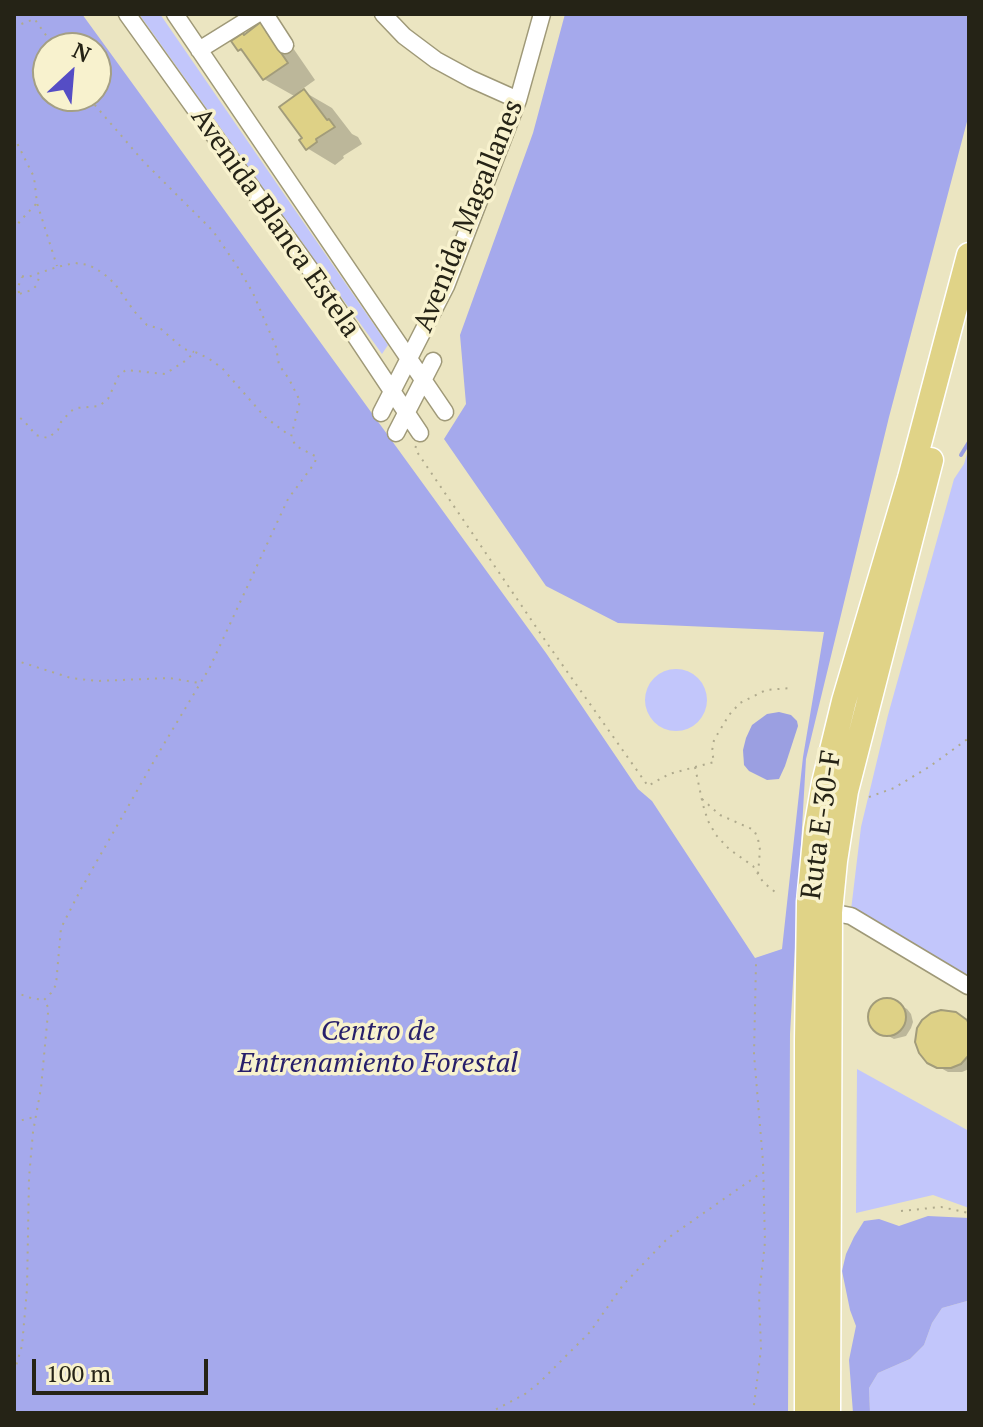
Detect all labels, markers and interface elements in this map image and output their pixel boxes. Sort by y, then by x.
north arrow [32,32,112,112]
text: N [68,35,96,68]
street label: Avenida Magallanes [407,95,531,337]
street label: Avenida Blanca Estela [183,102,367,344]
street label: Ruta E-30-F [795,748,849,902]
park label: Centro de Entrenamiento Forestal [238,1015,518,1081]
scale bar [36,1343,212,1393]
text: 100 m [46,1357,111,1389]

